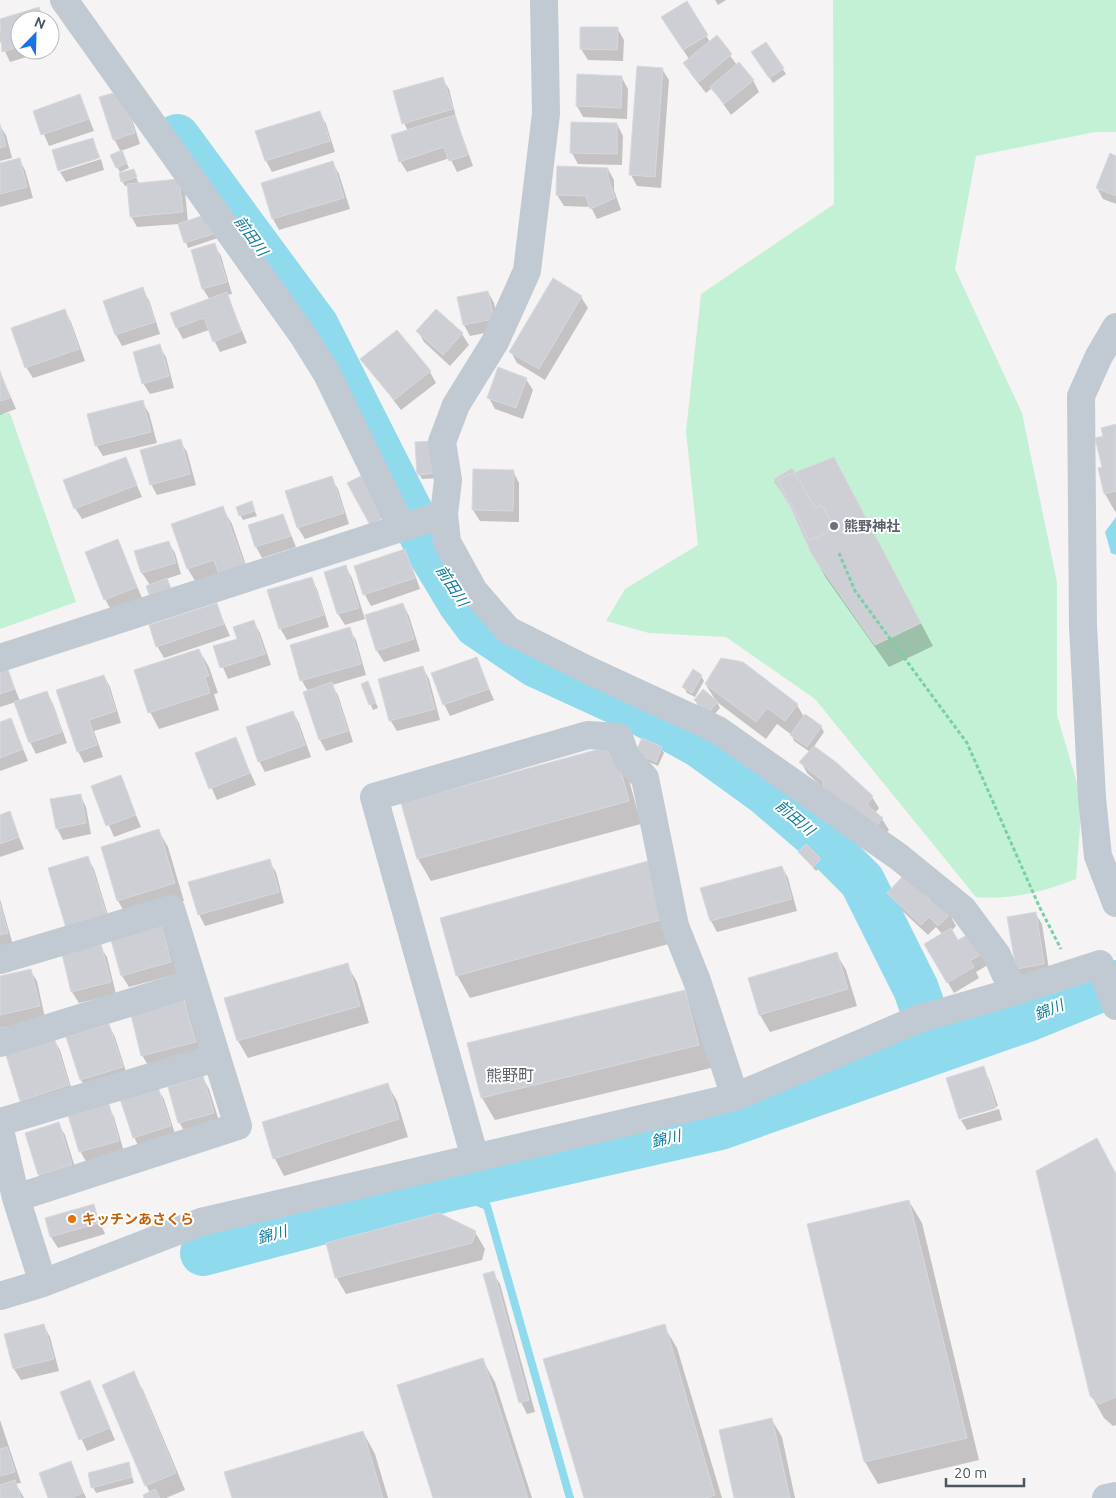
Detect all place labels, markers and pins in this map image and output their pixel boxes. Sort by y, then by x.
place label: 熊野神社 [844,518,900,534]
marker: 熊野神社 [828,520,840,532]
place label: キッチンあさくら [82,1211,194,1227]
marker: キッチンあさくら [66,1213,78,1225]

